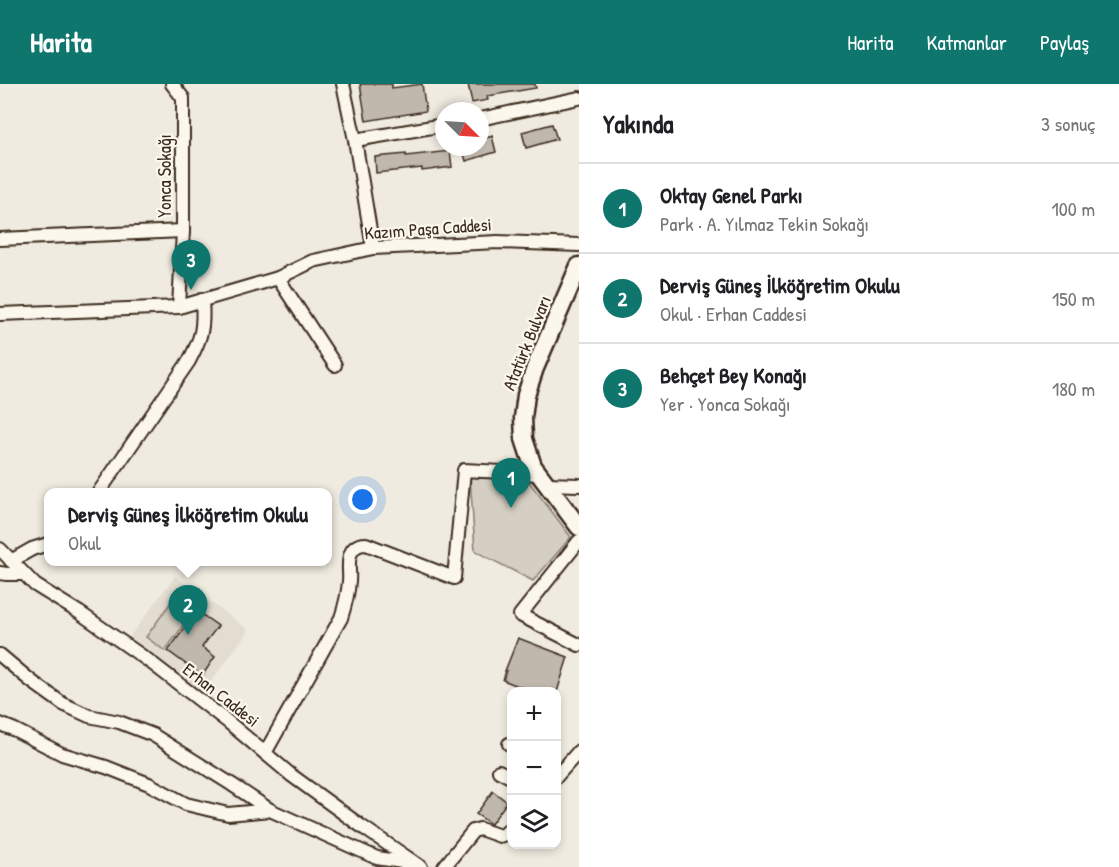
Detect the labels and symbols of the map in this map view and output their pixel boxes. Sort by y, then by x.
north arrow [435,102,489,156]
street label: Yonca Sokağı [152,134,177,218]
street label: Kazım Paşa Caddesi [363,212,492,245]
pin: 3 [172,240,210,290]
street label: Atatürk Bulvarı [496,292,557,394]
pin: 1 [492,458,530,508]
your location [348,485,377,514]
pin: 2 [168,586,207,635]
street label: Erhan Caddesi [178,657,265,732]

